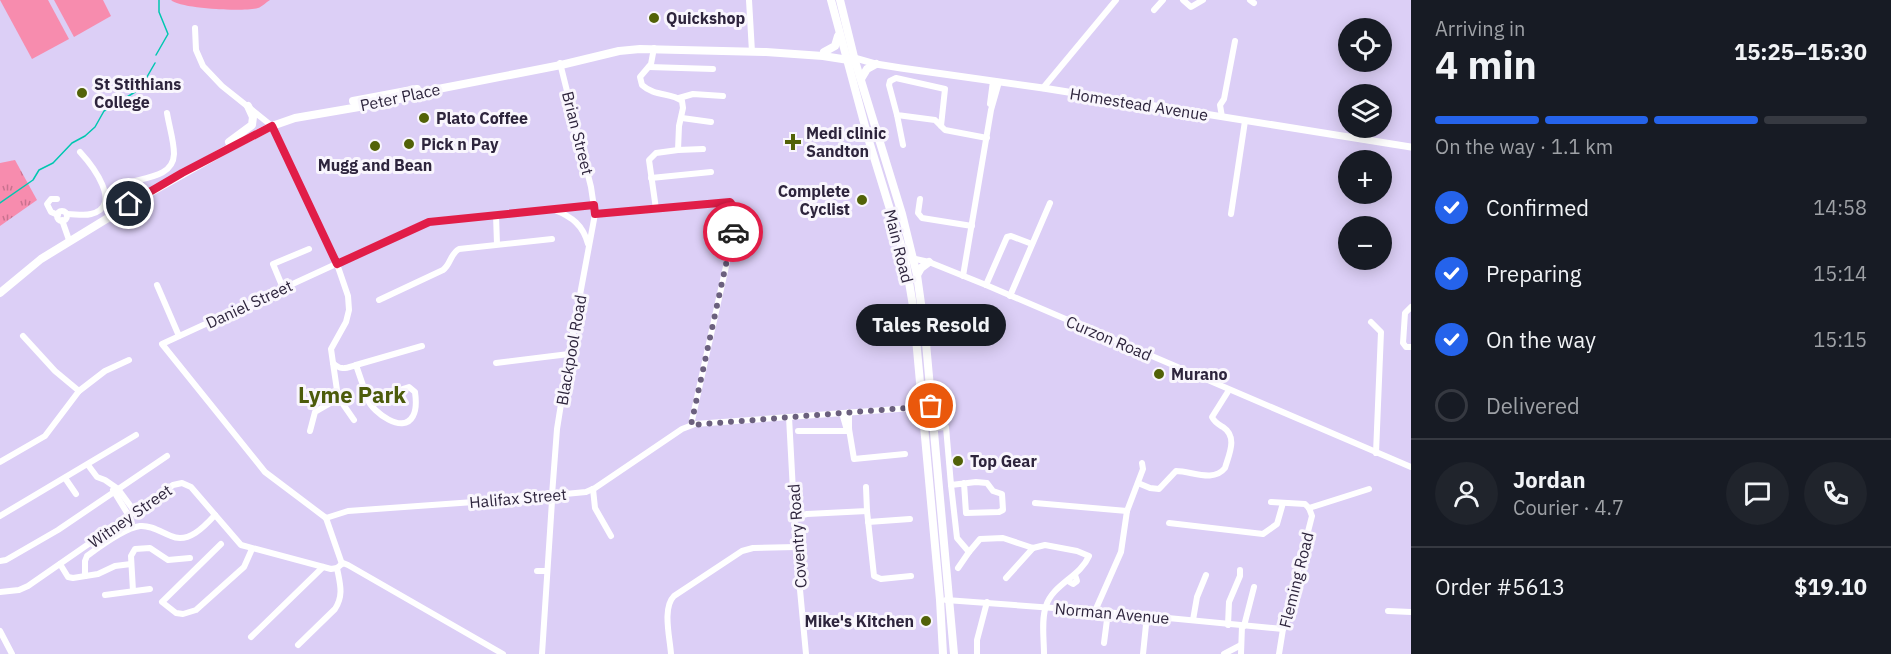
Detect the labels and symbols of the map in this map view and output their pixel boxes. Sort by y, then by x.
place label: Quickshop [666,8,746,28]
marker: Quickshop [647,11,661,25]
place label: St Stithians College [94,74,181,112]
street label: Peter Place [358,79,442,115]
street label: Homestead Avenue [1068,83,1210,125]
marker: St Stithians College [75,86,89,100]
street label: Brian Street [558,89,598,177]
place label: Plato Coffee [436,108,528,128]
marker: Plato Coffee [417,111,431,125]
place label: Medi clinic Sandton [806,123,886,161]
marker: Medi clinic Sandton [784,133,802,151]
place label: Pick n Pay [421,134,499,154]
marker: Pick n Pay [402,137,416,151]
marker: Mugg and Bean [368,139,382,153]
place label: Mugg and Bean [318,155,432,175]
pin [103,178,154,229]
place label: Complete Cyclist [778,181,850,219]
marker: Complete Cyclist [855,193,869,207]
courier [703,202,763,262]
street label: Main Road [880,207,918,285]
street label: Daniel Street [203,275,295,333]
street label: Blackpool Road [551,293,591,407]
callout: Tales Resold [856,304,1006,346]
street label: Curzon Road [1063,311,1155,365]
place label: Murano [1171,364,1228,384]
marker: Murano [1152,367,1166,381]
district label: Lyme Park [298,380,406,409]
pin [905,380,956,431]
place label: Top Gear [970,451,1037,471]
marker: Top Gear [951,454,965,468]
street label: Witney Street [84,480,176,552]
street label: Coventry Road [783,483,811,589]
street label: Halifax Street [468,484,568,512]
street label: Fleming Road [1274,530,1318,630]
street label: Norman Avenue [1054,598,1170,628]
place label: Mike's Kitchen [805,611,914,631]
marker: Mike's Kitchen [919,614,933,628]

